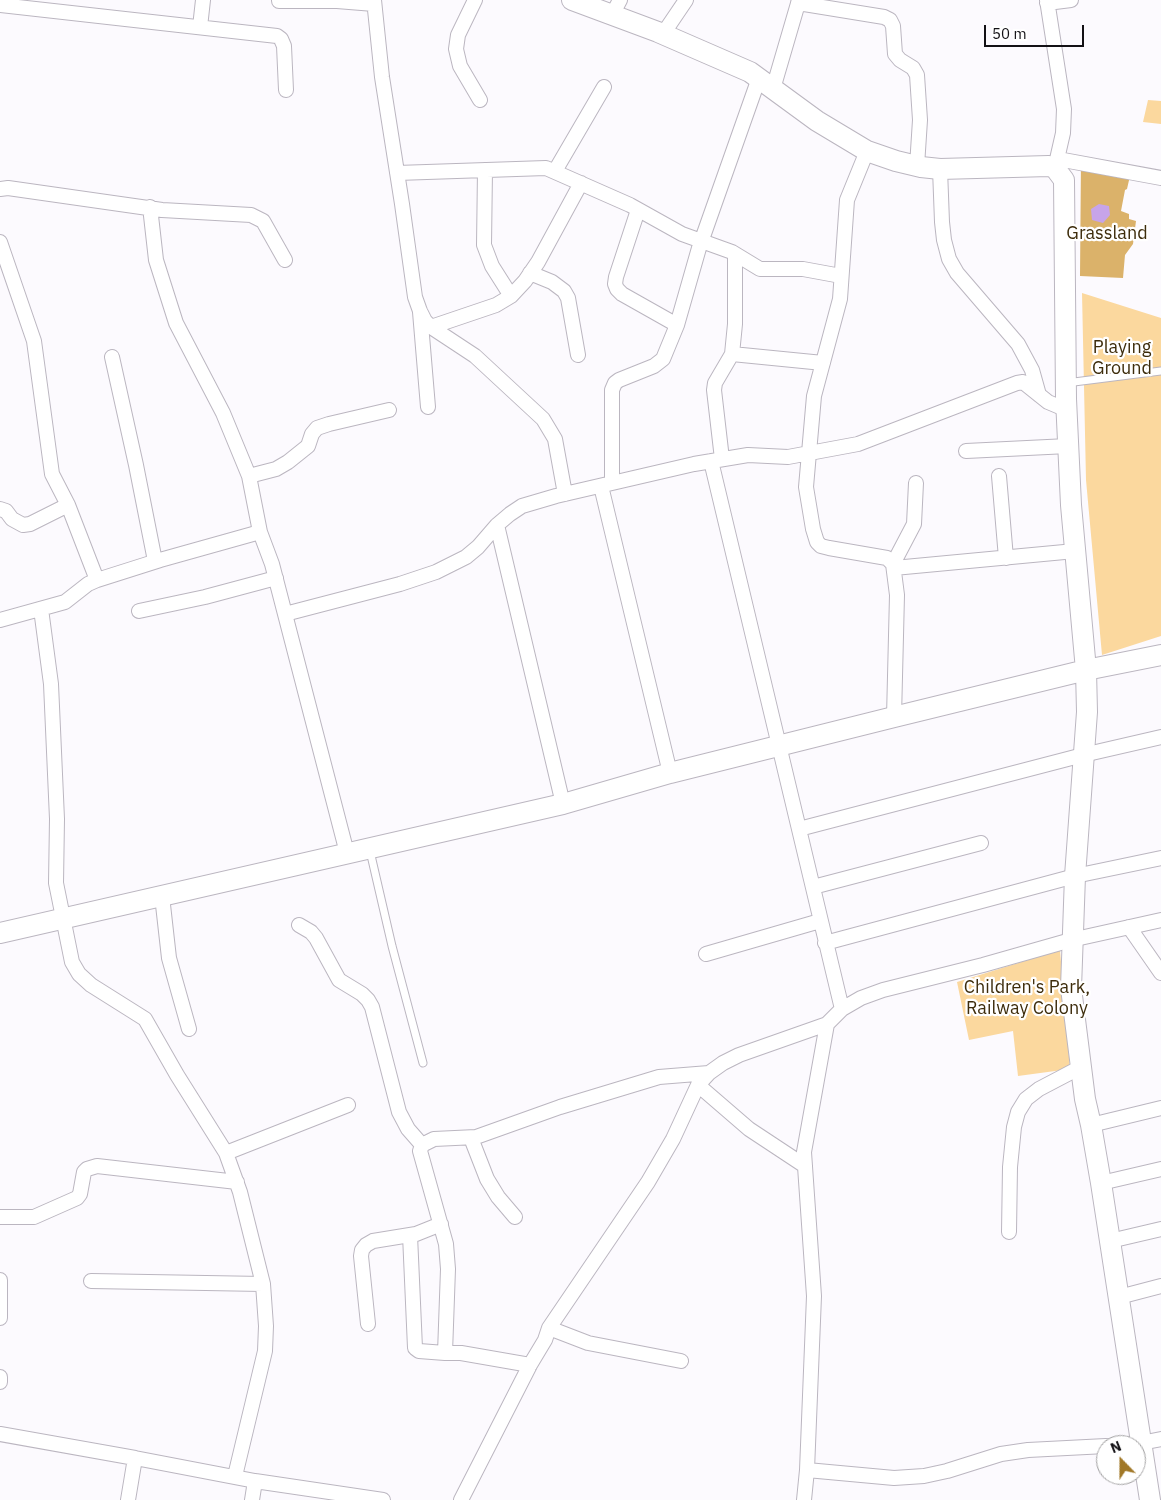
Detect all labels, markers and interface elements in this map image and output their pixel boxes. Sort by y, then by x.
scale bar [986,15,1086,47]
text: 50 m [992,24,1027,43]
park label: Grassland [1066,223,1148,245]
park label: Playing Ground [1092,337,1152,379]
park label: Children's Park, Railway Colony [964,977,1090,1020]
north arrow [1096,1435,1146,1485]
text: N [1108,1437,1124,1457]

